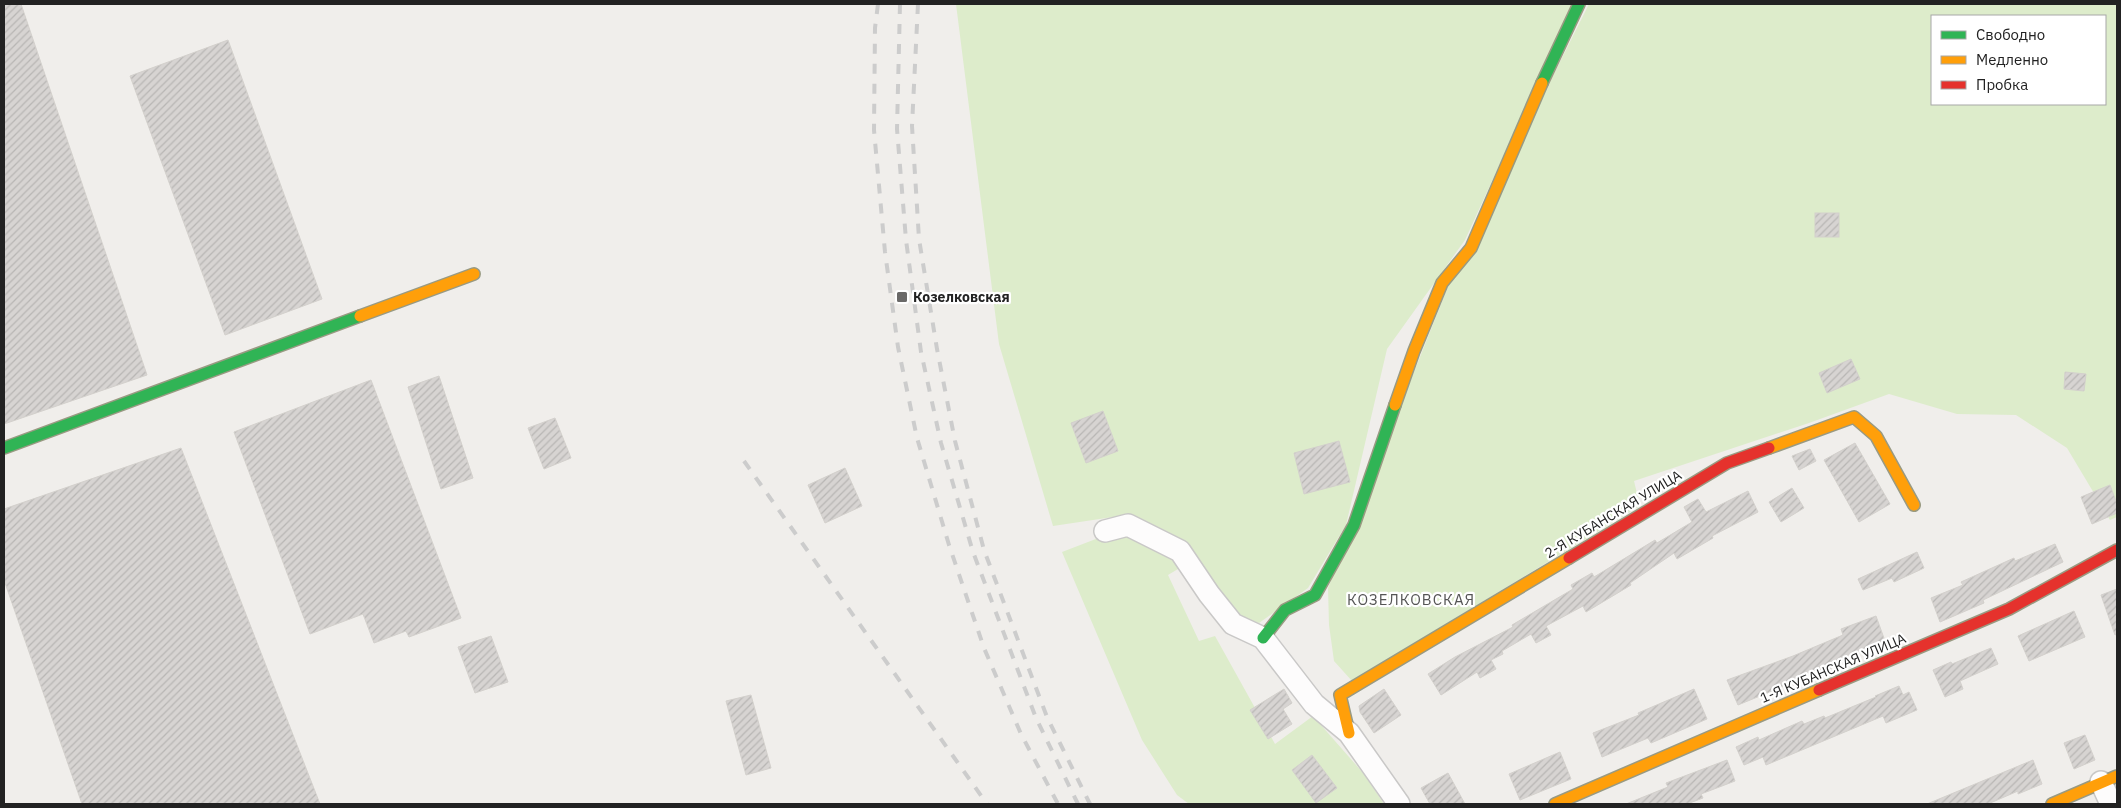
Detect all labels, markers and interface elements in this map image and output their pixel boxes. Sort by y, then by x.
legend [1931,15,2106,105]
text: Свободно [1976,25,2045,44]
text: Медленно [1976,50,2048,69]
text: Пробка [1976,75,2028,94]
place label: Козелковская [913,288,1010,306]
marker: Козелковская [895,290,909,304]
street label: 2-Я КУБАНСКАЯ УЛИЦА [1541,466,1685,562]
district label: КОЗЕЛКОВСКАЯ [1347,590,1475,609]
street label: 1-Я КУБАНСКАЯ УЛИЦА [1757,629,1909,707]

